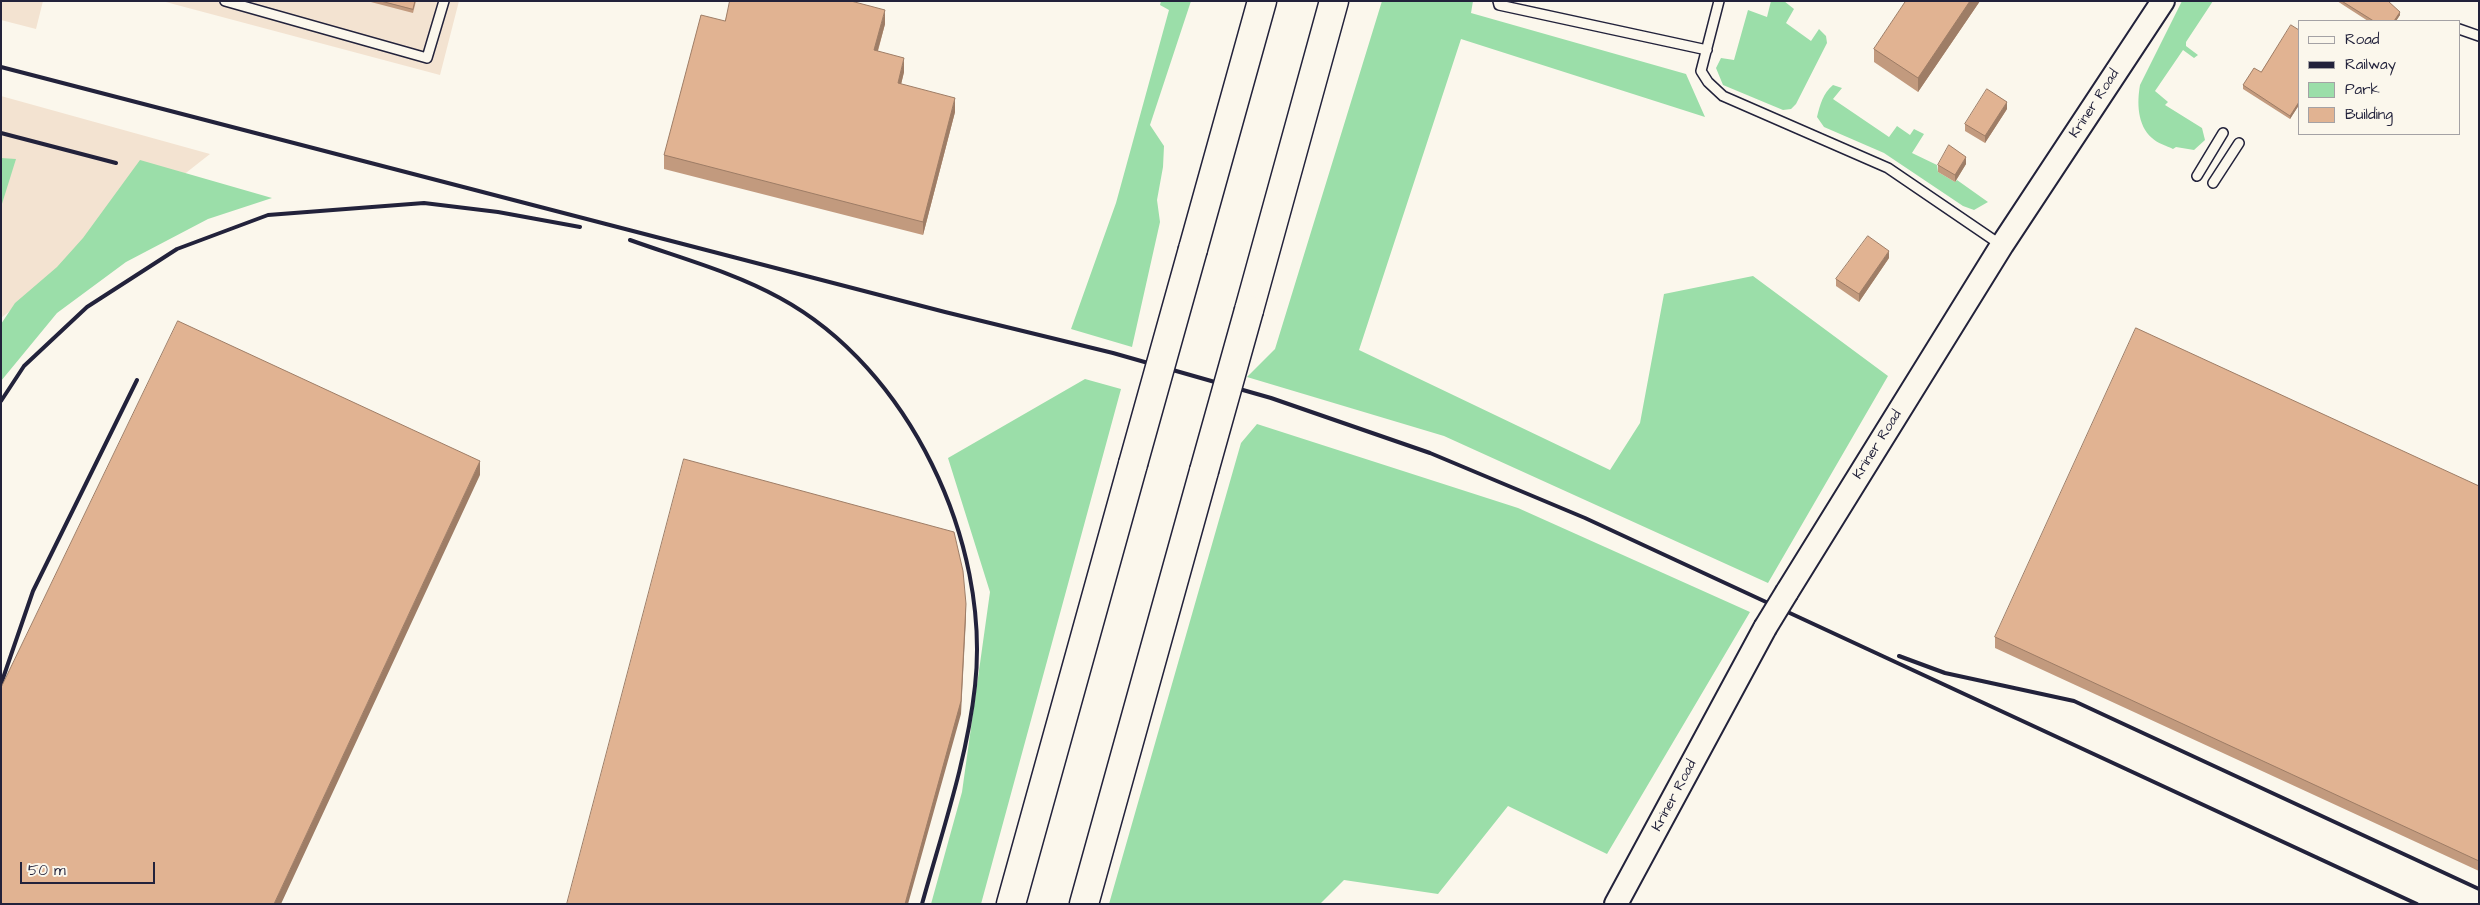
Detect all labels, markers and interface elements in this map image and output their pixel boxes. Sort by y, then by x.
legend [2298,20,2460,135]
text: Road [2345,29,2379,50]
text: Railway [2345,54,2396,75]
street label: Kriner Road [2067,67,2123,141]
text: Park [2345,79,2380,100]
text: Building [2345,104,2393,125]
street label: Kriner Road [1850,407,1906,483]
street label: Kriner Road [1649,757,1701,835]
scale bar [22,852,158,884]
text: 50 m [28,860,66,881]

